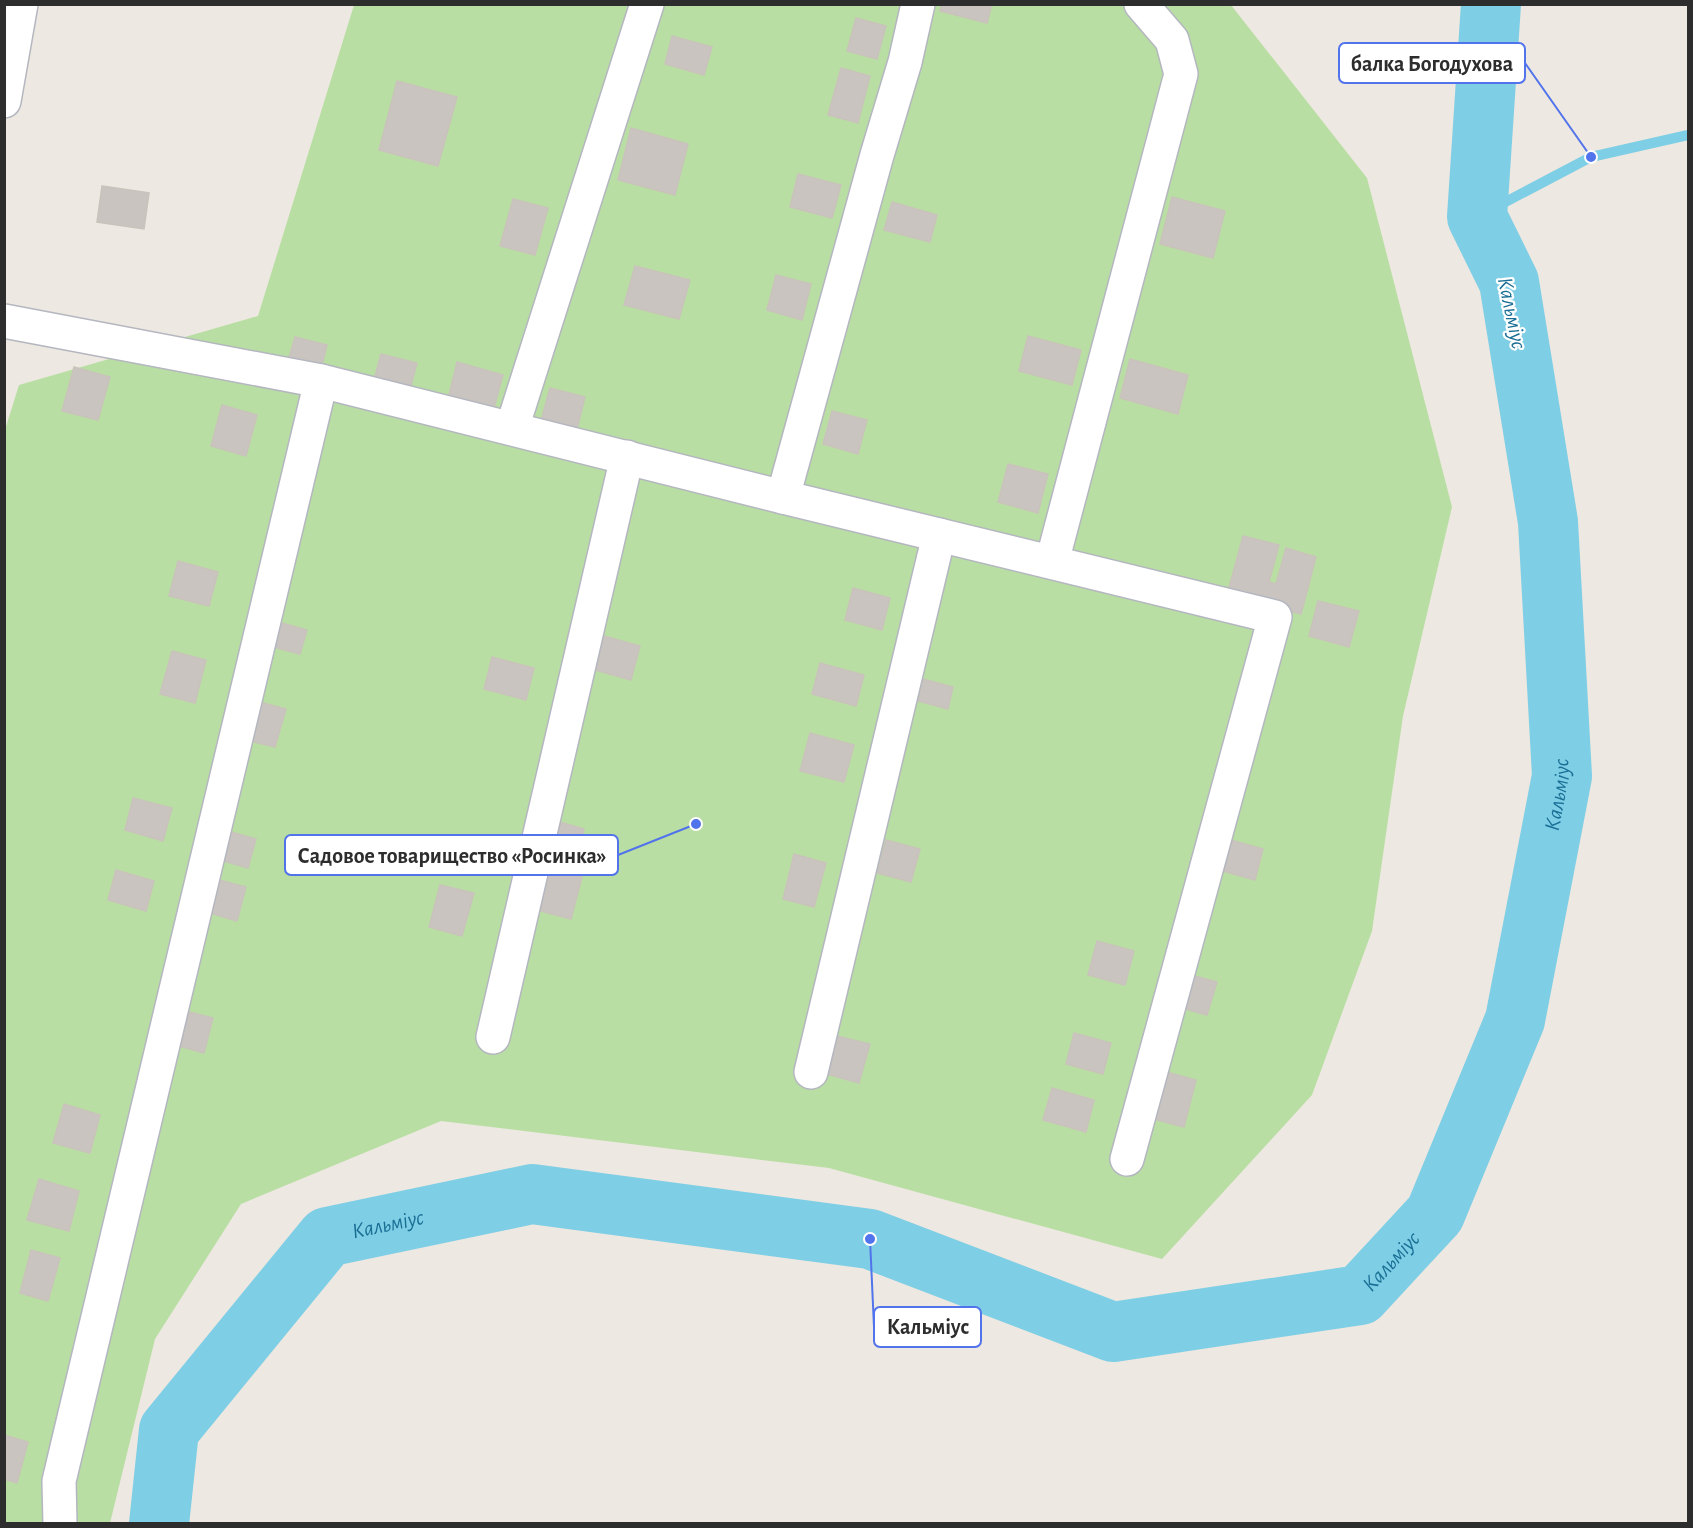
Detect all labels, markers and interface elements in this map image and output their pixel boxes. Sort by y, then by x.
callout: балка Богодухова [1339,43,1525,83]
text: балка Богодухова [1351,53,1513,76]
water label: Кальміус [1494,275,1530,351]
water label: Кальміус [1541,758,1573,832]
callout: Садовое товарищество «Росинка» [285,835,618,875]
text: Садовое товарищество «Росинка» [298,845,606,867]
water label: Кальміус [350,1206,426,1242]
water label: Кальміус [1358,1227,1424,1296]
callout: Кальміус [874,1307,981,1347]
text: Кальміус [887,1316,969,1339]

